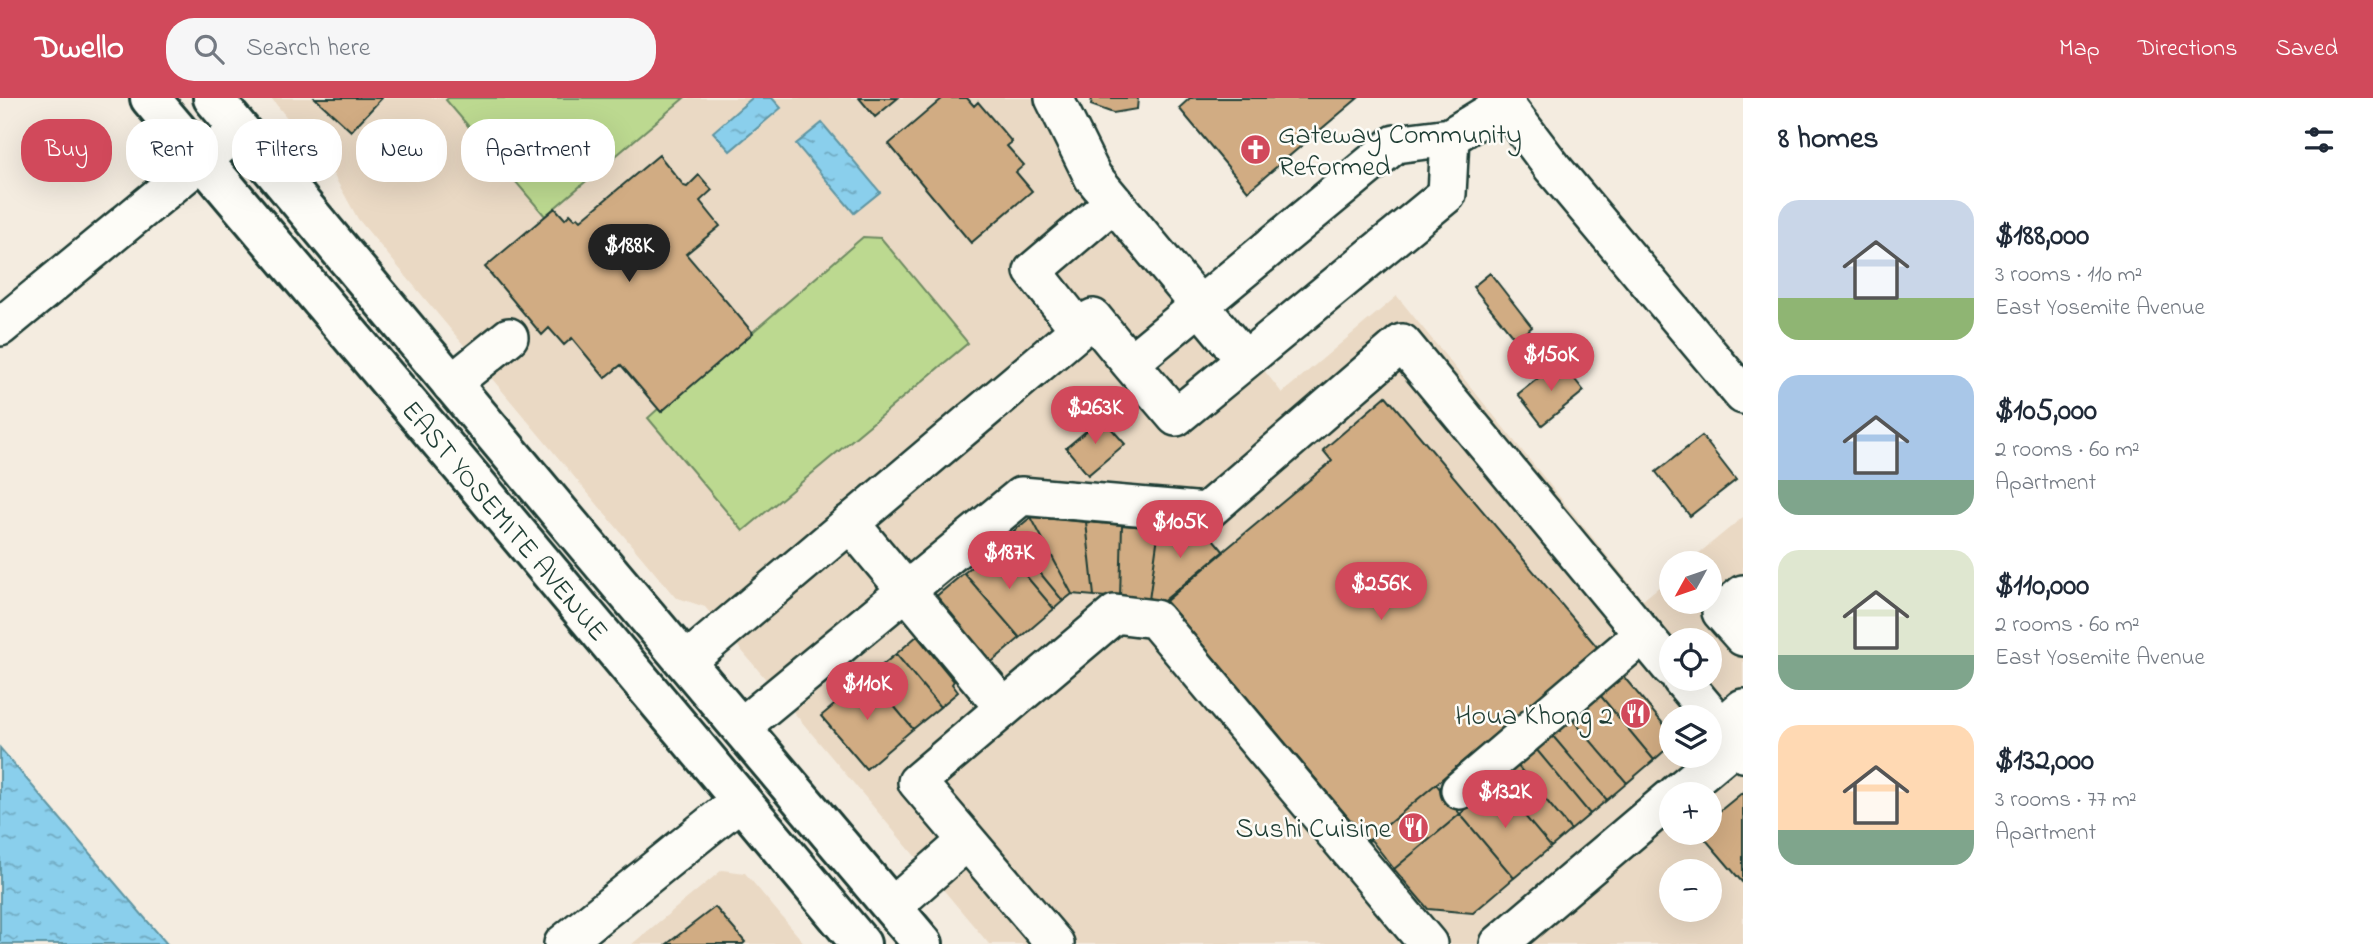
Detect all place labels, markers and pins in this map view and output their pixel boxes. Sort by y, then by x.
place label: Gateway Community Reformed [1278,116,1522,189]
church icon: Gateway Community Reformed [1238,132,1272,166]
pin: $188K [580,225,678,284]
pin: $150K [1502,334,1600,393]
pin: $263K [1046,386,1144,446]
pin: $105K [1131,500,1229,560]
pin: $187K [960,532,1058,591]
pin: $256K [1332,562,1430,622]
pin: $110K [818,662,916,722]
place label: Houa Khong 2 [1455,697,1613,738]
restaurant icon: Houa Khong 2 [1619,697,1653,731]
pin: $132K [1456,770,1554,830]
place label: Sushi Cuisine [1236,810,1391,851]
restaurant icon: Sushi Cuisine [1397,810,1431,844]

